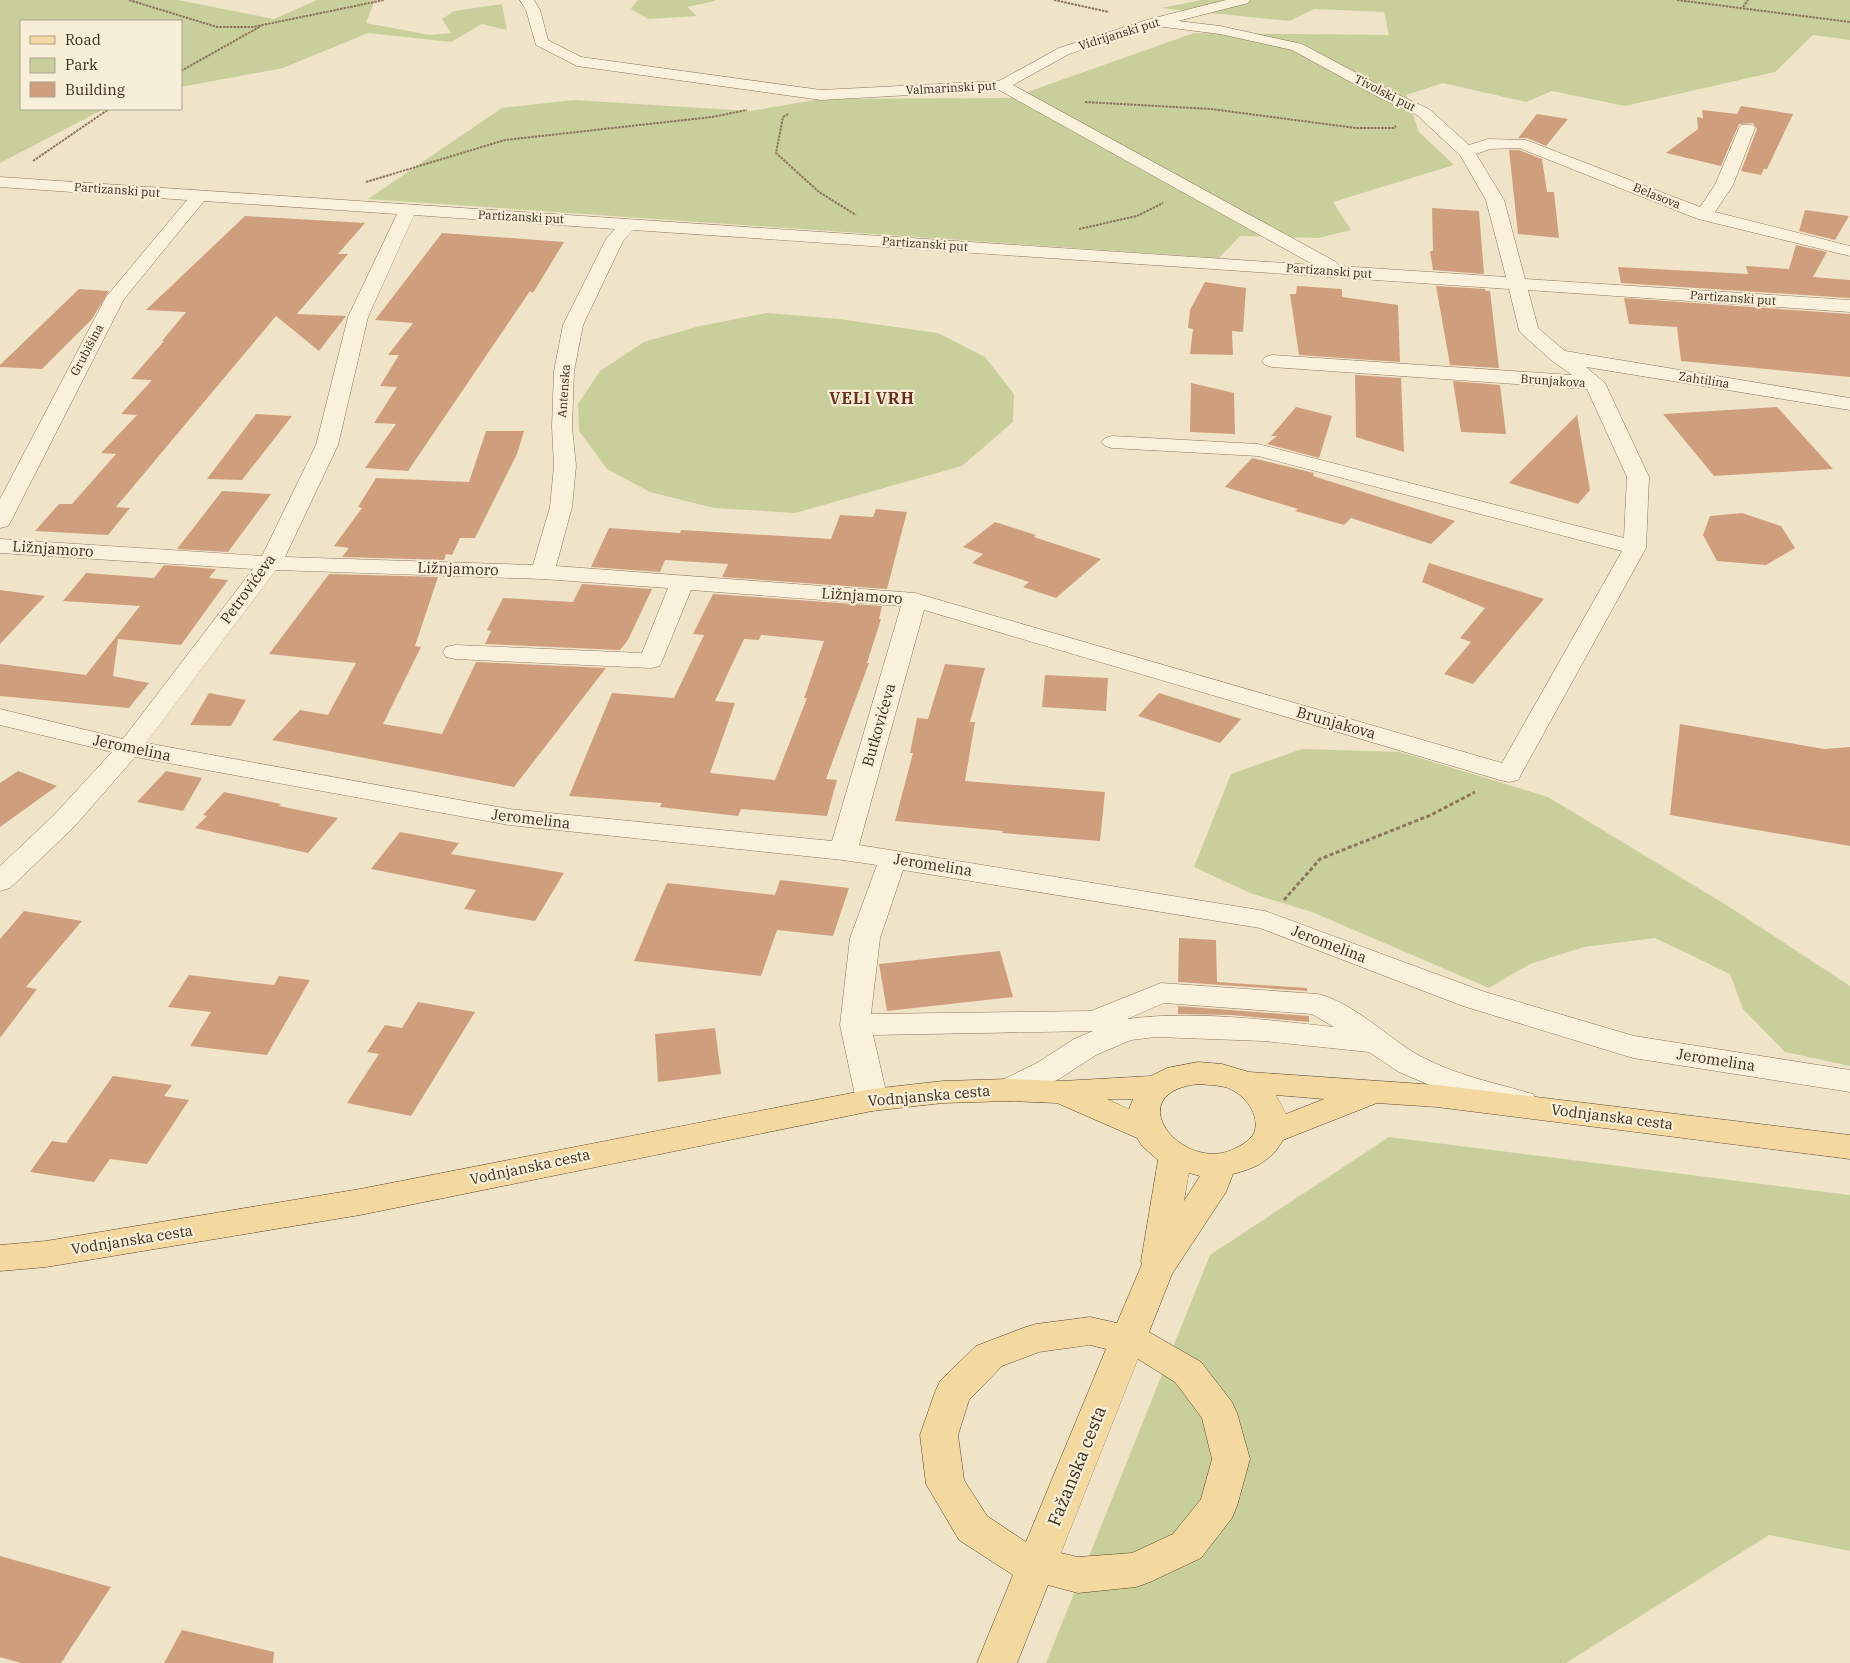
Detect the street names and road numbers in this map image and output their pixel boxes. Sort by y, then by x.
street label: Vidrijanski put [1076,14,1161,53]
street label: Tivolski put [1352,71,1418,114]
street label: Valmarinski put [905,78,997,97]
street label: Partizanski put [74,179,161,200]
street label: Belasova [1631,179,1684,212]
street label: Partizanski put [478,207,564,226]
street label: Partizanski put [882,233,969,254]
street label: Partizanski put [1286,260,1373,281]
street label: Partizanski put [1690,287,1777,308]
street label: Grubišina [67,321,107,378]
street label: Antenska [554,363,573,418]
street label: Zahtilina [1678,368,1731,391]
street label: Brunjakova [1520,371,1587,390]
street label: Ližnjamoro [12,536,94,561]
street label: Petrovićeva [216,550,279,627]
street label: Ližnjamoro [417,558,499,579]
street label: Ližnjamoro [821,583,903,608]
street label: Butkovićeva [858,681,899,769]
street label: Brunjakova [1294,702,1378,743]
street label: Jeromelina [91,730,173,765]
street label: Jeromelina [491,804,572,833]
street label: Jeromelina [892,849,974,880]
street label: Jeromelina [1289,920,1370,967]
street label: Jeromelina [1675,1044,1757,1075]
street label: Vodnjanska cesta [867,1081,991,1110]
street label: Vodnjanska cesta [1550,1100,1674,1133]
street label: Vodnjanska cesta [468,1144,592,1189]
street label: Vodnjanska cesta [70,1221,194,1258]
street label: Fažanska cesta [1042,1402,1111,1529]

